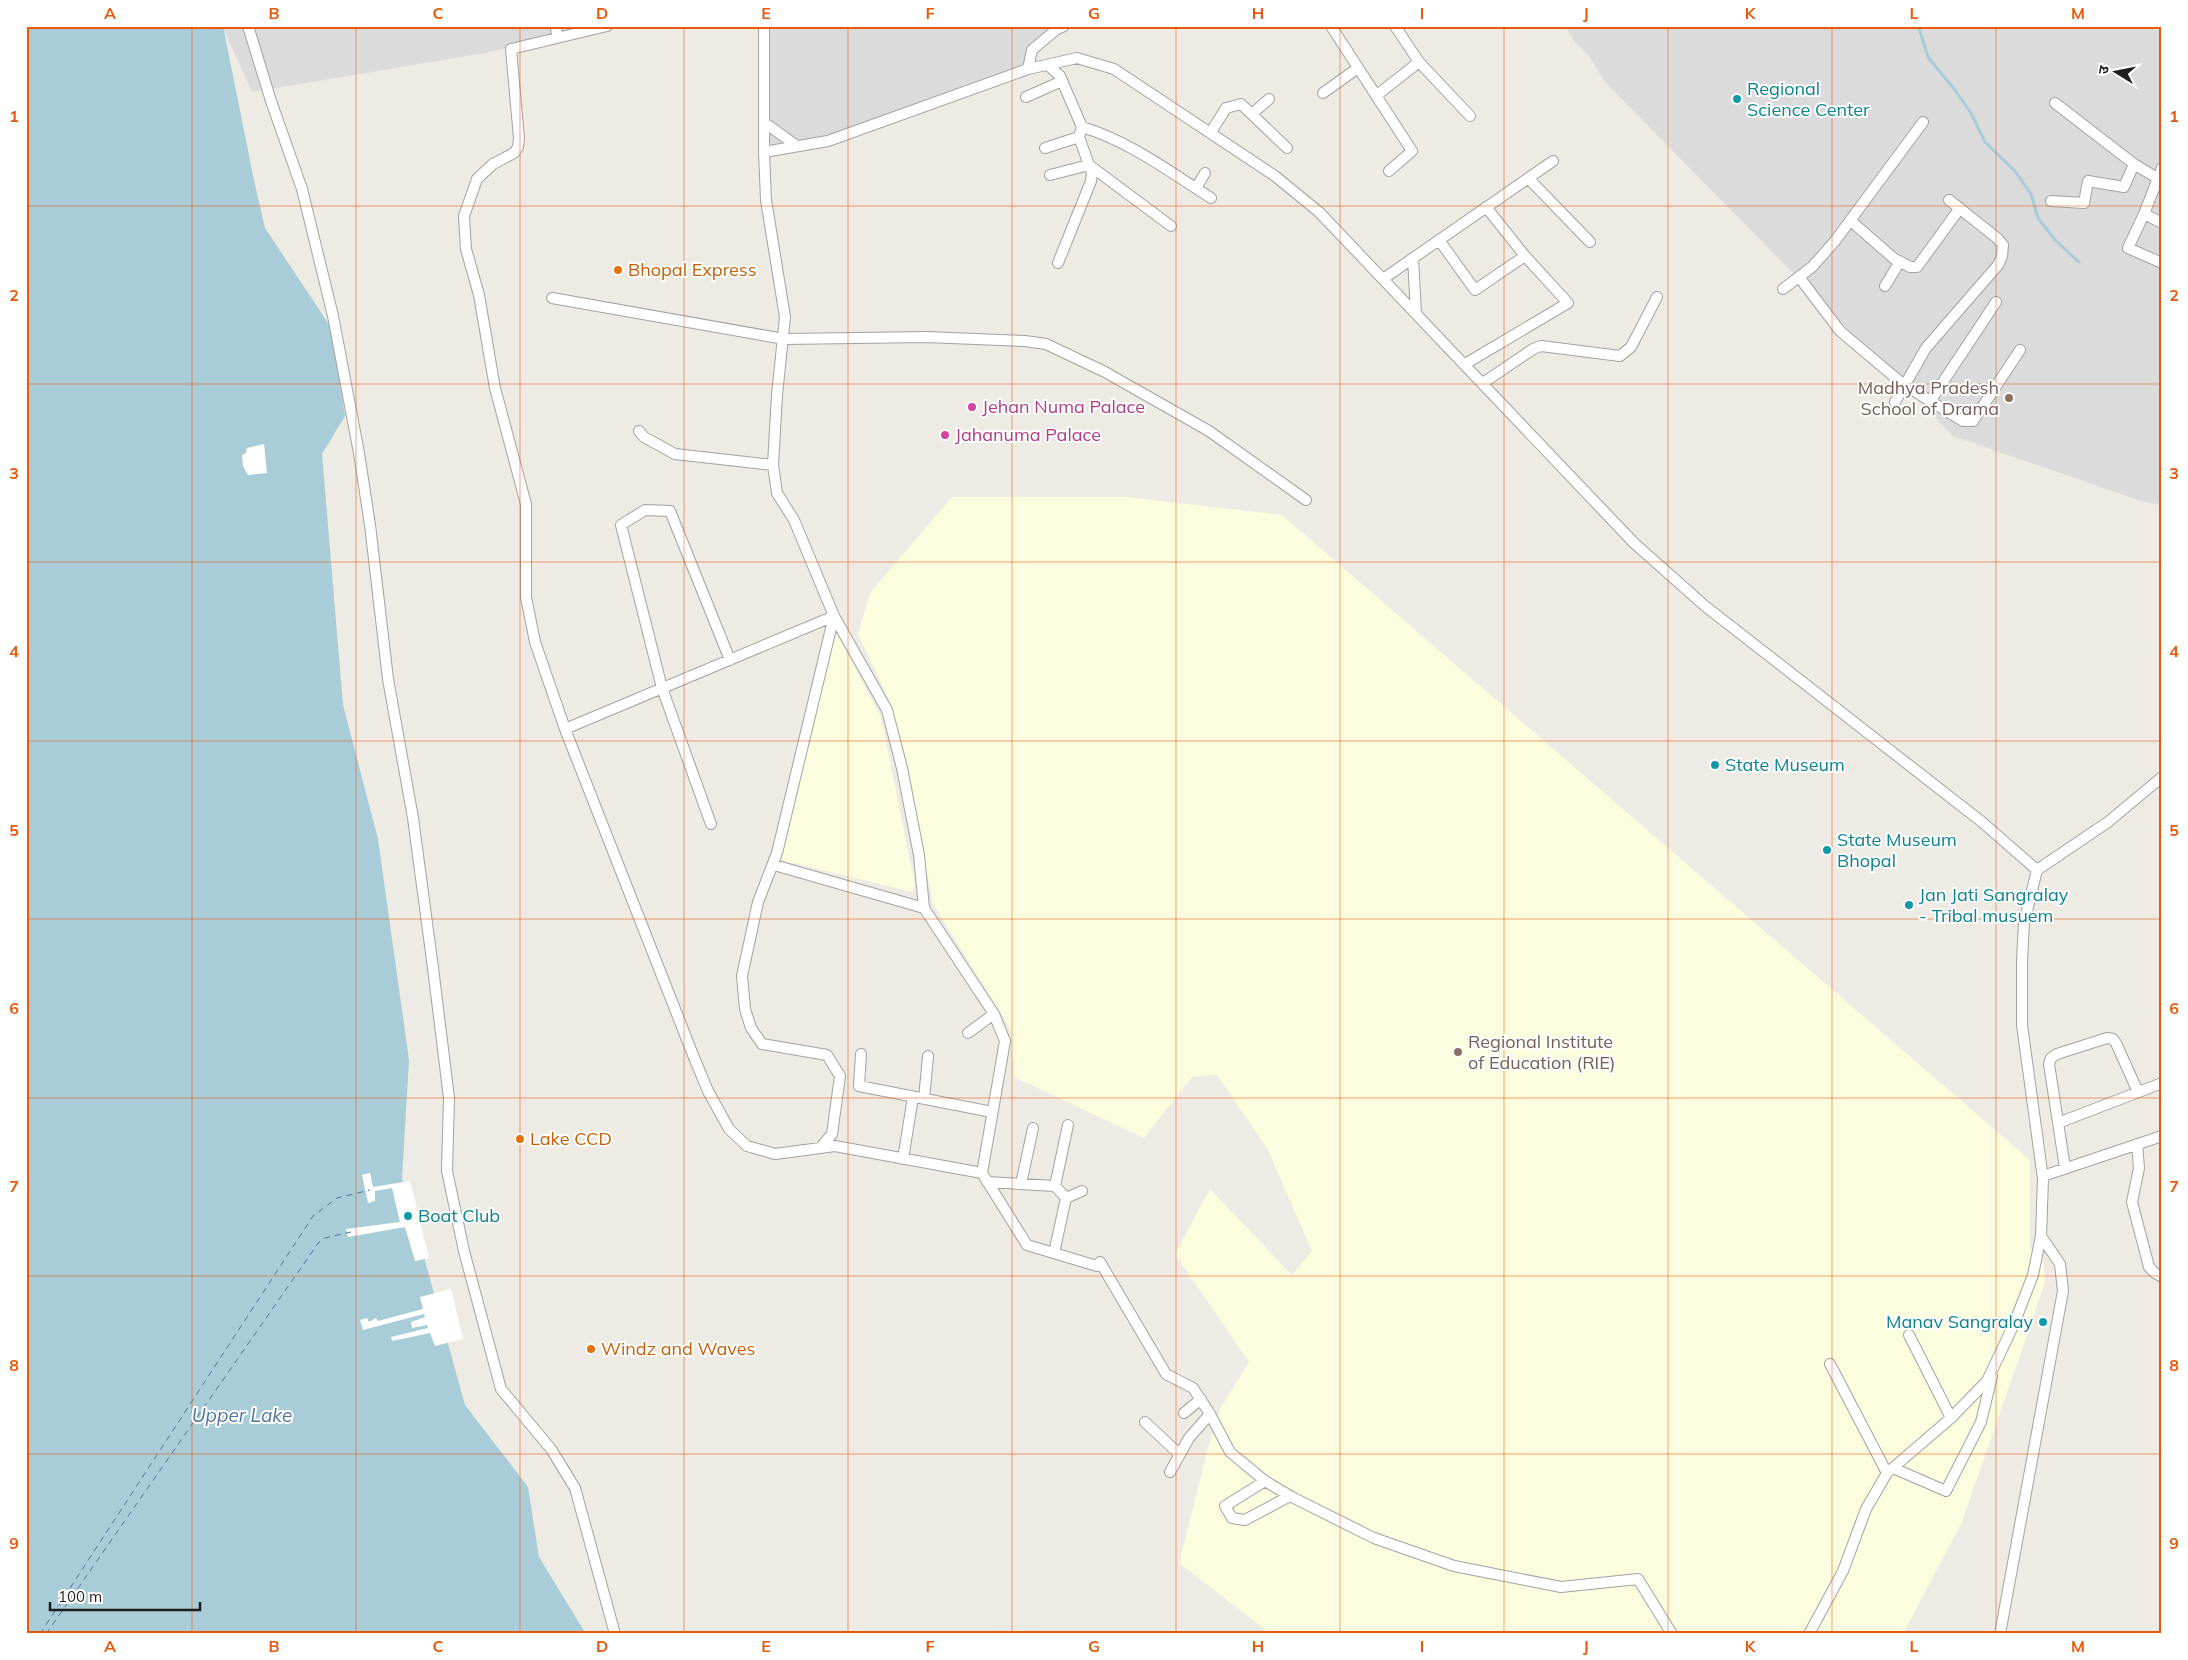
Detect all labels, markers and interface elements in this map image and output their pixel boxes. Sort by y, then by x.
text: A [104,3,116,23]
text: B [268,3,280,23]
text: C [433,3,444,23]
text: D [596,3,608,23]
text: E [761,3,771,23]
text: F [925,3,935,23]
text: G [1088,3,1100,23]
text: H [1252,3,1264,23]
text: I [1420,3,1424,23]
text: J [1583,3,1589,23]
text: K [1745,3,1757,23]
text: L [1910,3,1919,23]
text: M [2071,3,2085,23]
north arrow [2090,48,2140,98]
text: उ [2094,63,2113,75]
place label: Regional Science Center [1747,77,1870,121]
marker: Regional Science Center [1731,93,1743,105]
text: 1 [9,106,19,126]
text: 1 [2169,106,2179,126]
place label: Bhopal Express [628,258,757,281]
marker: Bhopal Express [612,264,624,276]
text: 2 [9,285,19,305]
text: 2 [2169,285,2179,305]
place label: Madhya Pradesh School of Drama [1858,376,1999,420]
marker: Madhya Pradesh School of Drama [2003,392,2015,404]
place label: Jehan Numa Palace [982,395,1145,418]
marker: Jehan Numa Palace [966,401,978,413]
place label: Jahanuma Palace [955,423,1101,446]
marker: Jahanuma Palace [939,429,951,441]
text: 3 [9,463,19,483]
text: 3 [2169,463,2179,483]
text: 4 [9,641,19,661]
text: 4 [2169,641,2179,661]
place label: State Museum [1725,753,1845,776]
marker: State Museum [1709,759,1721,771]
text: 5 [9,820,19,840]
text: 5 [2169,820,2179,840]
place label: State Museum Bhopal [1837,828,1957,872]
marker: State Museum Bhopal [1821,844,1833,856]
place label: Jan Jati Sangralay - Tribal musuem [1919,883,2069,927]
marker: Jan Jati Sangralay - Tribal musuem [1903,899,1915,911]
text: 6 [9,998,19,1018]
text: 6 [2169,998,2179,1018]
place label: Regional Institute of Education (RIE) [1468,1030,1616,1074]
marker: Regional Institute of Education (RIE) [1452,1046,1464,1058]
place label: Lake CCD [530,1127,612,1150]
marker: Lake CCD [514,1133,526,1145]
text: 7 [9,1176,19,1196]
text: 7 [2169,1176,2179,1196]
place label: Boat Club [418,1204,500,1227]
marker: Boat Club [402,1210,414,1222]
place label: Manav Sangralay [1886,1310,2033,1333]
marker: Manav Sangralay [2037,1316,2049,1328]
place label: Windz and Waves [601,1337,755,1360]
marker: Windz and Waves [585,1343,597,1355]
text: 8 [9,1355,19,1375]
text: 8 [2169,1355,2179,1375]
water label: Upper Lake [192,1403,292,1427]
text: 9 [9,1533,19,1553]
text: 9 [2169,1533,2179,1553]
scale bar [50,1580,200,1612]
text: 100 m [58,1587,102,1606]
text: A [104,1636,116,1656]
text: B [268,1636,280,1656]
text: C [433,1636,444,1656]
text: D [596,1636,608,1656]
text: E [761,1636,771,1656]
text: F [925,1636,935,1656]
text: G [1088,1636,1100,1656]
text: H [1252,1636,1264,1656]
text: I [1420,1636,1424,1656]
text: J [1583,1636,1589,1656]
text: K [1745,1636,1757,1656]
text: L [1910,1636,1919,1656]
text: M [2071,1636,2085,1656]

